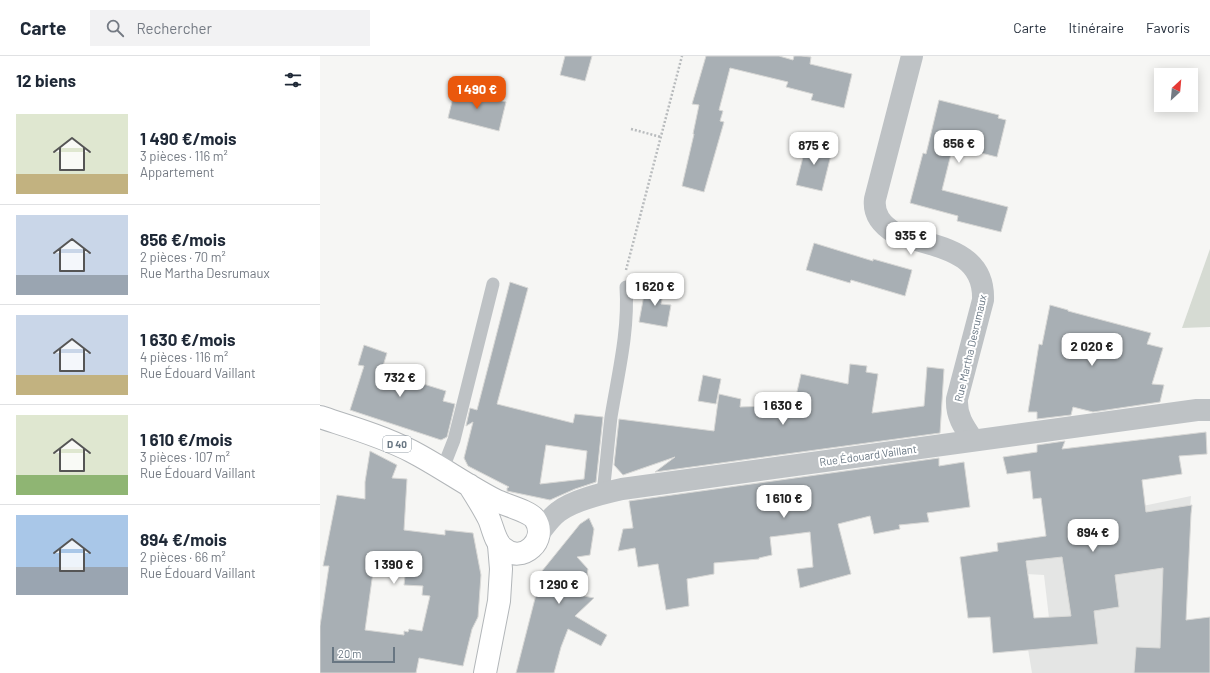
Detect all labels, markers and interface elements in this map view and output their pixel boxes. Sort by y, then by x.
search box [90,10,370,46]
text: Carte [20,16,66,39]
icon: search [104,17,126,39]
text: Rechercher [136,19,212,37]
text: Carte [1013,19,1046,36]
text: Itinéraire [1068,19,1124,36]
text: Favoris [1146,19,1190,36]
north arrow [1154,68,1198,112]
map controls [1154,68,1198,112]
icon: filters [282,69,304,91]
text: 12 biens [16,70,76,90]
pin: 1 490 € [440,76,514,110]
text: 1 490 € [457,81,497,97]
text: 1 490 €/mois [140,128,237,148]
icon: home [48,130,96,178]
pin: 856 € [931,130,987,164]
pin: 875 € [786,132,842,166]
text: 856 € [943,135,975,151]
text: 875 € [798,137,830,153]
text: 3 pièces · 116 m² [140,148,228,164]
text: Appartement [140,164,215,180]
pin: 935 € [883,222,939,256]
text: 935 € [895,227,927,243]
text: 856 €/mois [140,229,226,249]
icon: home [48,231,96,279]
text: 2 pièces · 70 m² [140,249,226,265]
text: Rue Martha Desrumaux [140,265,270,281]
pin: 1 620 € [618,273,692,307]
text: 1 620 € [635,278,675,294]
street label: Rue Martha Desrumaux [951,293,989,403]
text: 1 630 €/mois [140,329,236,349]
icon: home [48,331,96,379]
pin: 2 020 € [1055,333,1129,367]
text: 2 020 € [1071,338,1113,354]
text: 4 pièces · 116 m² [140,349,228,365]
pin: 732 € [372,364,428,398]
text: Rue Édouard Vaillant [140,365,256,381]
text: 732 € [384,369,416,385]
pin: 1 630 € [746,392,820,426]
text: 1 630 € [763,397,803,413]
text: 1 610 €/mois [140,429,232,449]
icon: home [48,431,96,479]
road number: D 40 [383,436,411,452]
street label: Rue Édouard Vaillant [819,442,917,468]
text: 3 pièces · 107 m² [140,449,230,465]
text: Rue Édouard Vaillant [140,465,256,481]
pin: 1 610 € [747,485,821,519]
text: 1 610 € [766,490,802,506]
pin: 894 € [1065,519,1121,553]
text: 894 € [1077,524,1109,540]
text: 894 €/mois [140,529,227,549]
icon: home [48,531,96,579]
text: 2 pièces · 66 m² [140,549,226,565]
pin: 1 390 € [357,551,431,585]
text: 1 390 € [374,556,414,572]
text: Rue Édouard Vaillant [140,565,256,581]
pin: 1 290 € [522,571,596,605]
text: 1 290 € [539,576,579,592]
scale bar [332,645,395,664]
text: 20 m [338,647,361,660]

